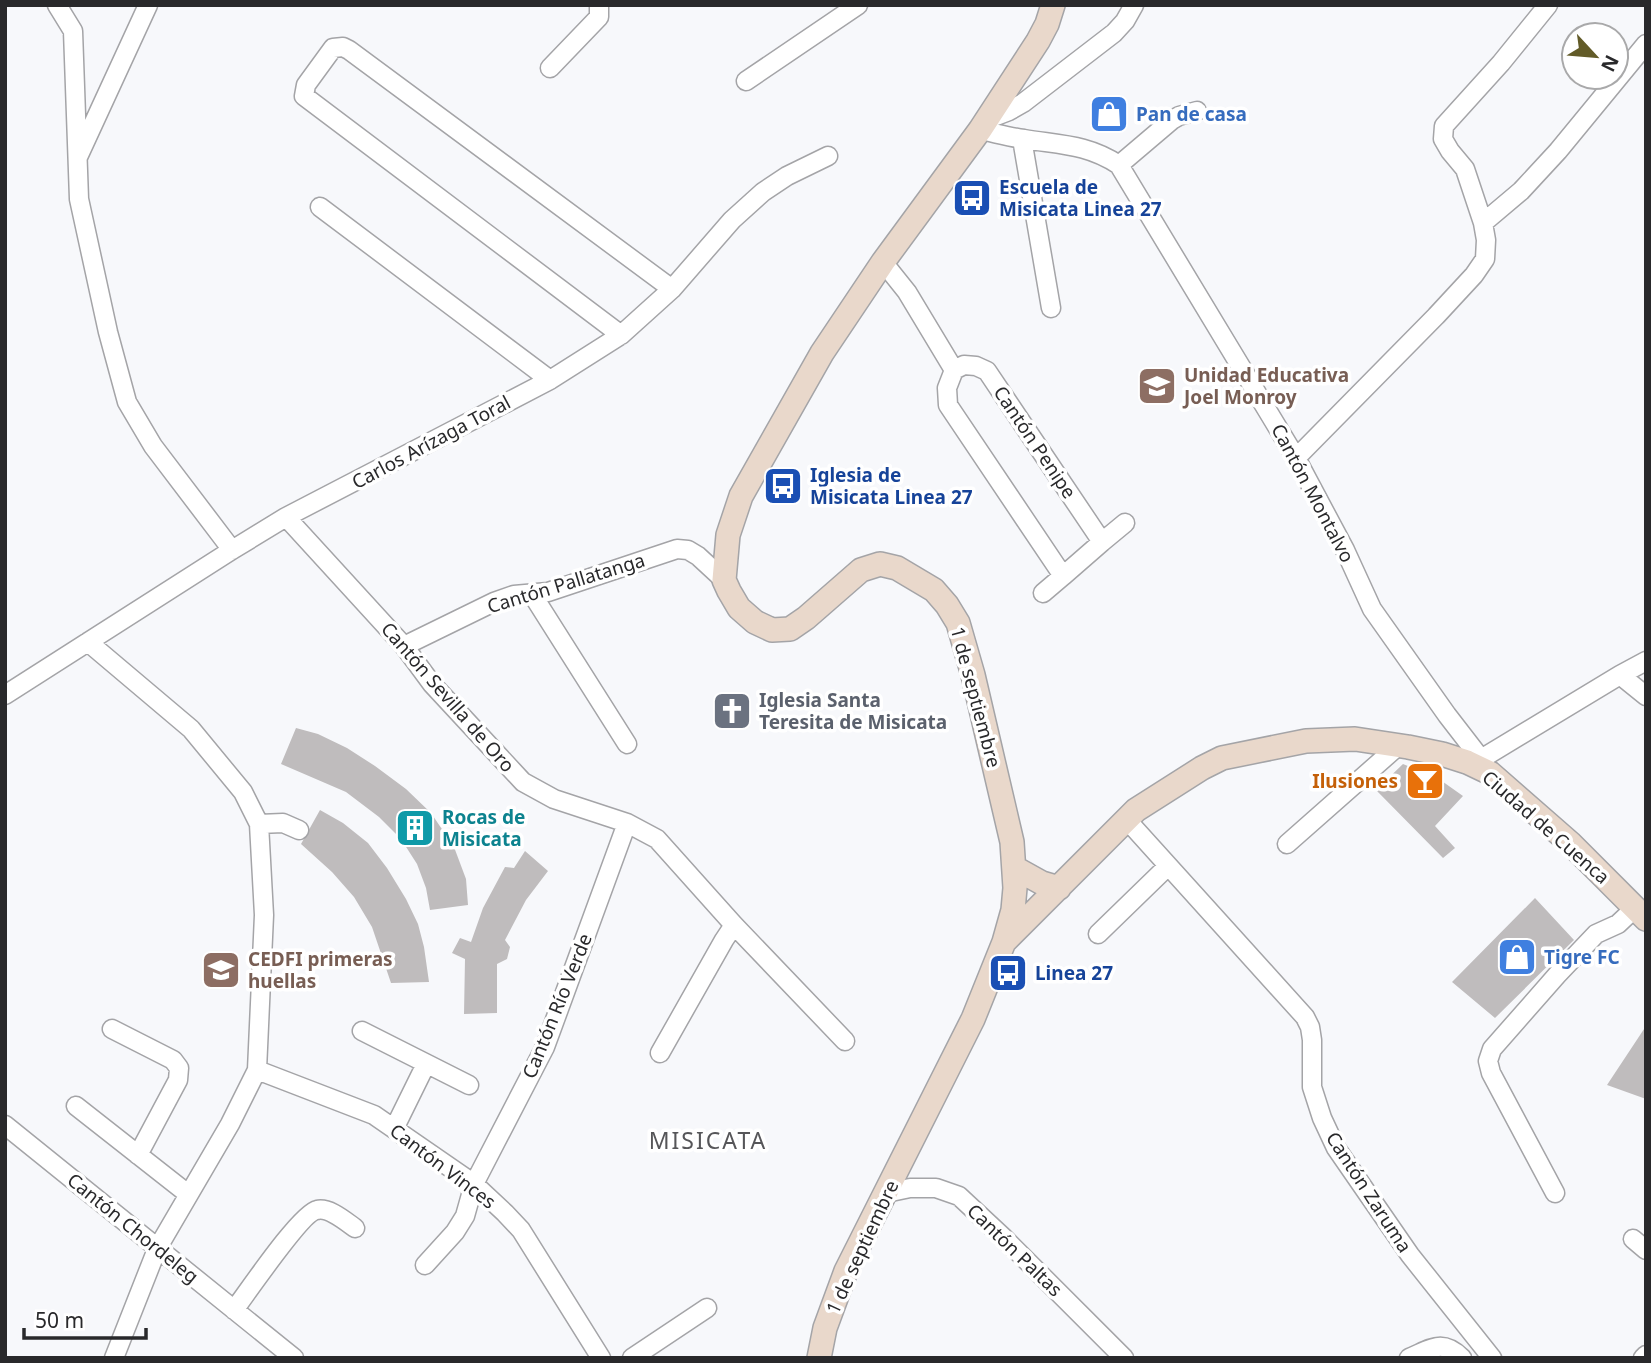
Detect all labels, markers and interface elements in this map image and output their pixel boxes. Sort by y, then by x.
north arrow [1560,21,1630,91]
text: N [1595,51,1625,76]
shop icon: Pan de casa [1088,93,1130,135]
place label: Pan de casa [1136,101,1247,127]
place label: Escuela de Misicata Linea 27 [999,174,1162,222]
bus stop icon: Escuela de Misicata Linea 27 [951,177,993,219]
place label: Unidad Educativa Joel Monroy [1182,362,1349,410]
school or university icon: Unidad Educativa Joel Monroy [1136,365,1178,407]
street label: Cantón Penipe [988,381,1082,503]
street label: Carlos Arízaga Toral [347,389,515,495]
street label: Cantón Montalvo [1265,419,1361,567]
place label: Iglesia de Misicata Linea 27 [810,462,973,510]
bus stop icon: Iglesia de Misicata Linea 27 [762,465,804,507]
street label: Cantón Pallatanga [484,547,648,619]
street label: Cantón Sevilla de Oro [375,616,521,778]
street label: 1 de septiembre [945,624,1007,770]
place label: Iglesia Santa Teresita de Misicata [759,687,947,735]
church icon: Iglesia Santa Teresita de Misicata [711,690,753,732]
bar icon: Ilusiones [1404,760,1446,802]
street label: Ciudad de Cuenca [1477,764,1615,890]
place label: Ilusiones [1312,768,1398,794]
place label: Rocas de Misicata [442,804,525,852]
building icon: Rocas de Misicata [394,807,436,849]
street label: Cantón Río Verde [516,930,598,1082]
shop icon: Tigre FC [1496,936,1538,978]
place label: Tigre FC [1544,944,1620,970]
place label: CEDFI primeras huellas [248,946,393,994]
school or university icon: CEDFI primeras huellas [200,949,242,991]
bus stop icon: Linea 27 [987,952,1029,994]
place label: Linea 27 [1035,960,1113,986]
street label: Cantón Vinces [385,1118,501,1214]
district label: MISICATA [649,1124,767,1156]
street label: Cantón Zaruma [1320,1127,1418,1257]
street label: Cantón Chordeleg [62,1167,204,1289]
street label: 1 de septiembre [820,1176,904,1318]
street label: Cantón Paltas [962,1198,1068,1302]
scale bar [24,1296,147,1340]
text: 50 m [35,1306,84,1334]

